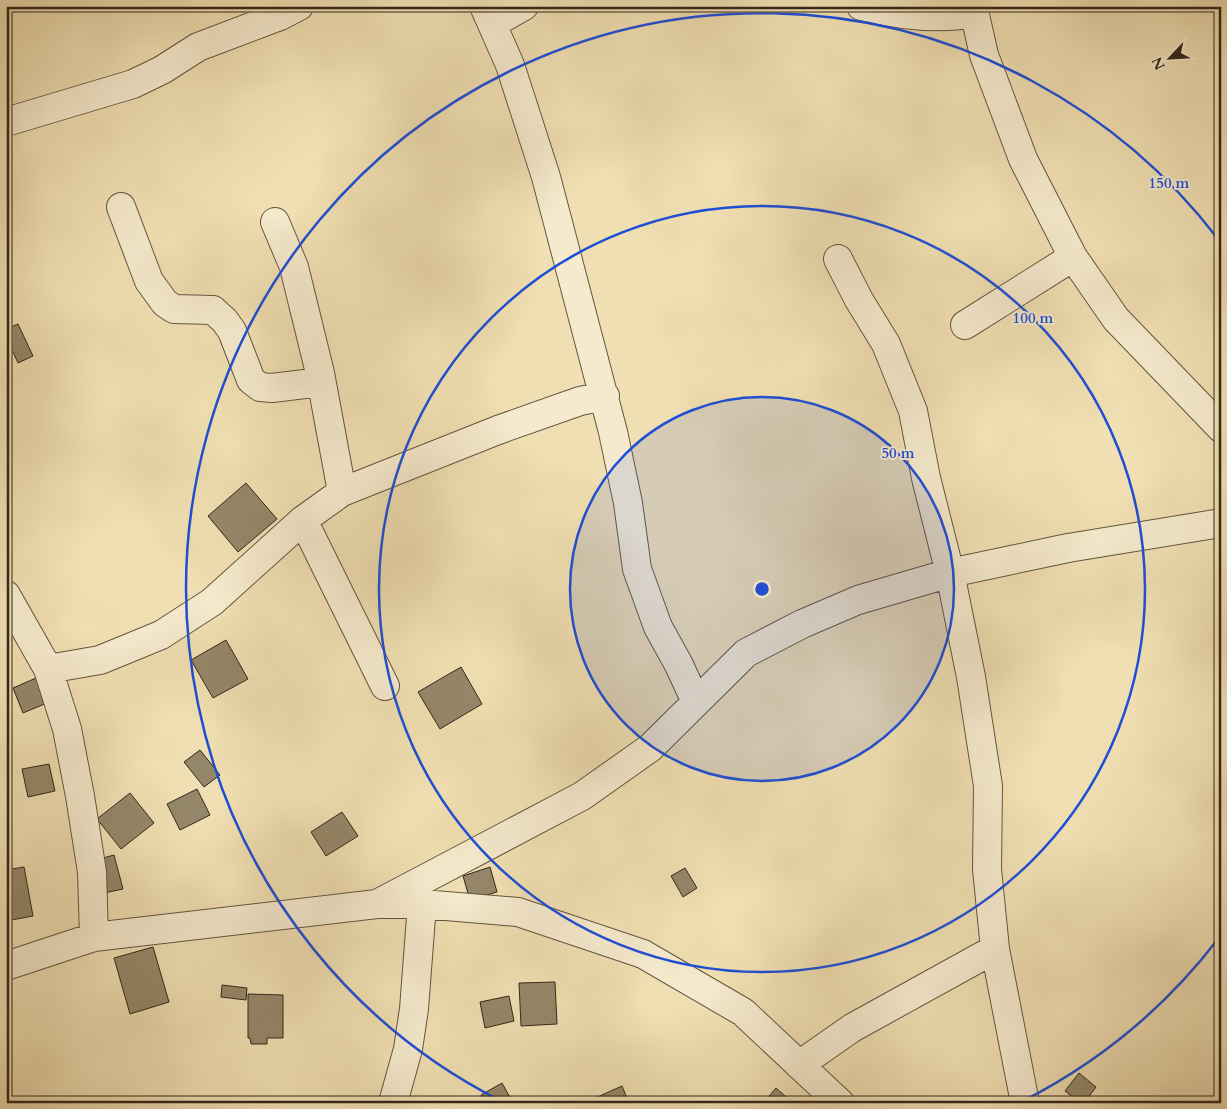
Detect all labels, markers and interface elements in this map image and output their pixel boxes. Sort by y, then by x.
north arrow [1144,32,1194,82]
text: N [1147,54,1170,73]
text: 150 m [1149,173,1190,193]
text: 100 m [1013,308,1054,328]
text: 50 m [881,443,915,463]
centre of rings [753,580,771,598]

